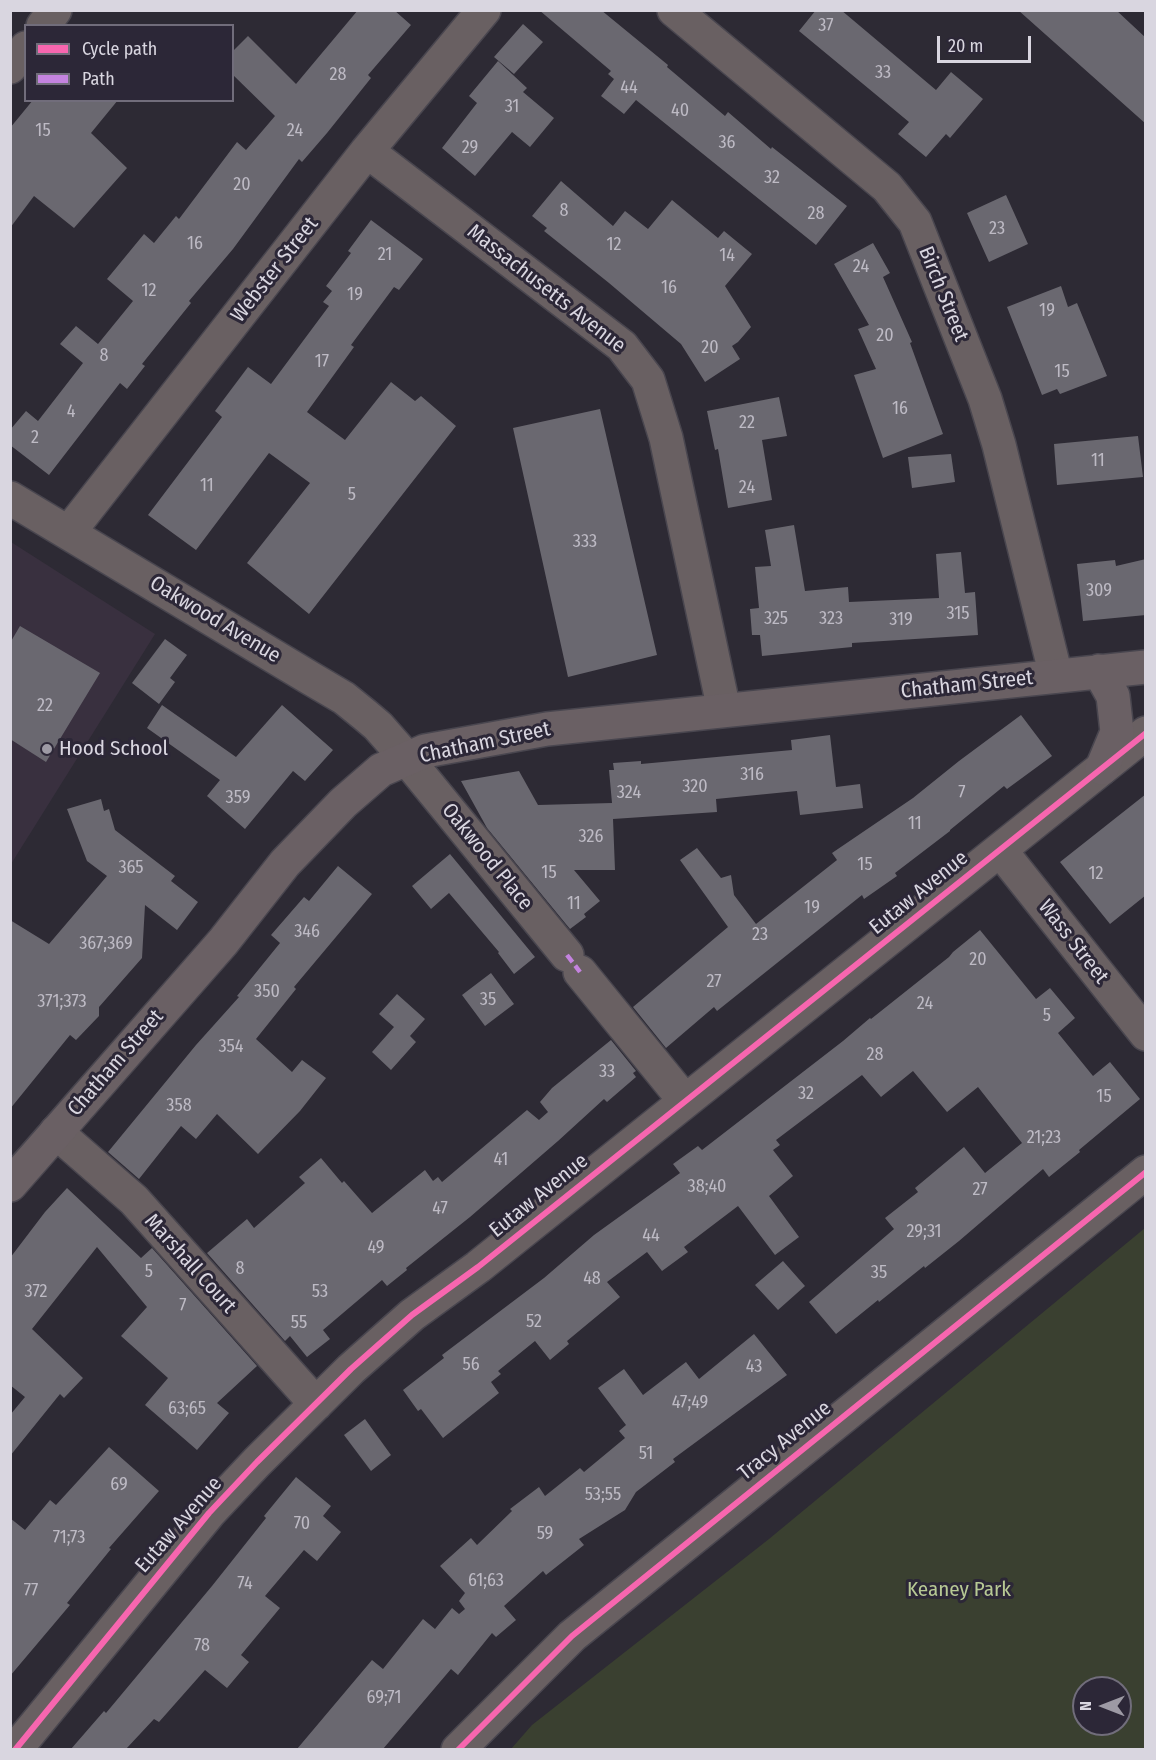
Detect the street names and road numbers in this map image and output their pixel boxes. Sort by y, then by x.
street label: Webster Street [226,212,324,328]
street label: Massachusetts Avenue [462,219,630,359]
street label: Birch Street [913,243,973,345]
street label: Oakwood Avenue [145,571,285,669]
street label: Chatham Street [900,666,1034,704]
street label: Chatham Street [417,717,553,769]
street label: Oakwood Place [436,798,538,916]
street label: Eutaw Avenue [865,846,973,940]
street label: Wass Street [1032,895,1114,989]
street label: Chatham Street [63,1005,169,1121]
street label: Eutaw Avenue [485,1149,593,1243]
street label: Marshall Court [139,1209,241,1319]
street label: Tracy Avenue [733,1396,837,1486]
street label: Eutaw Avenue [130,1472,228,1578]

